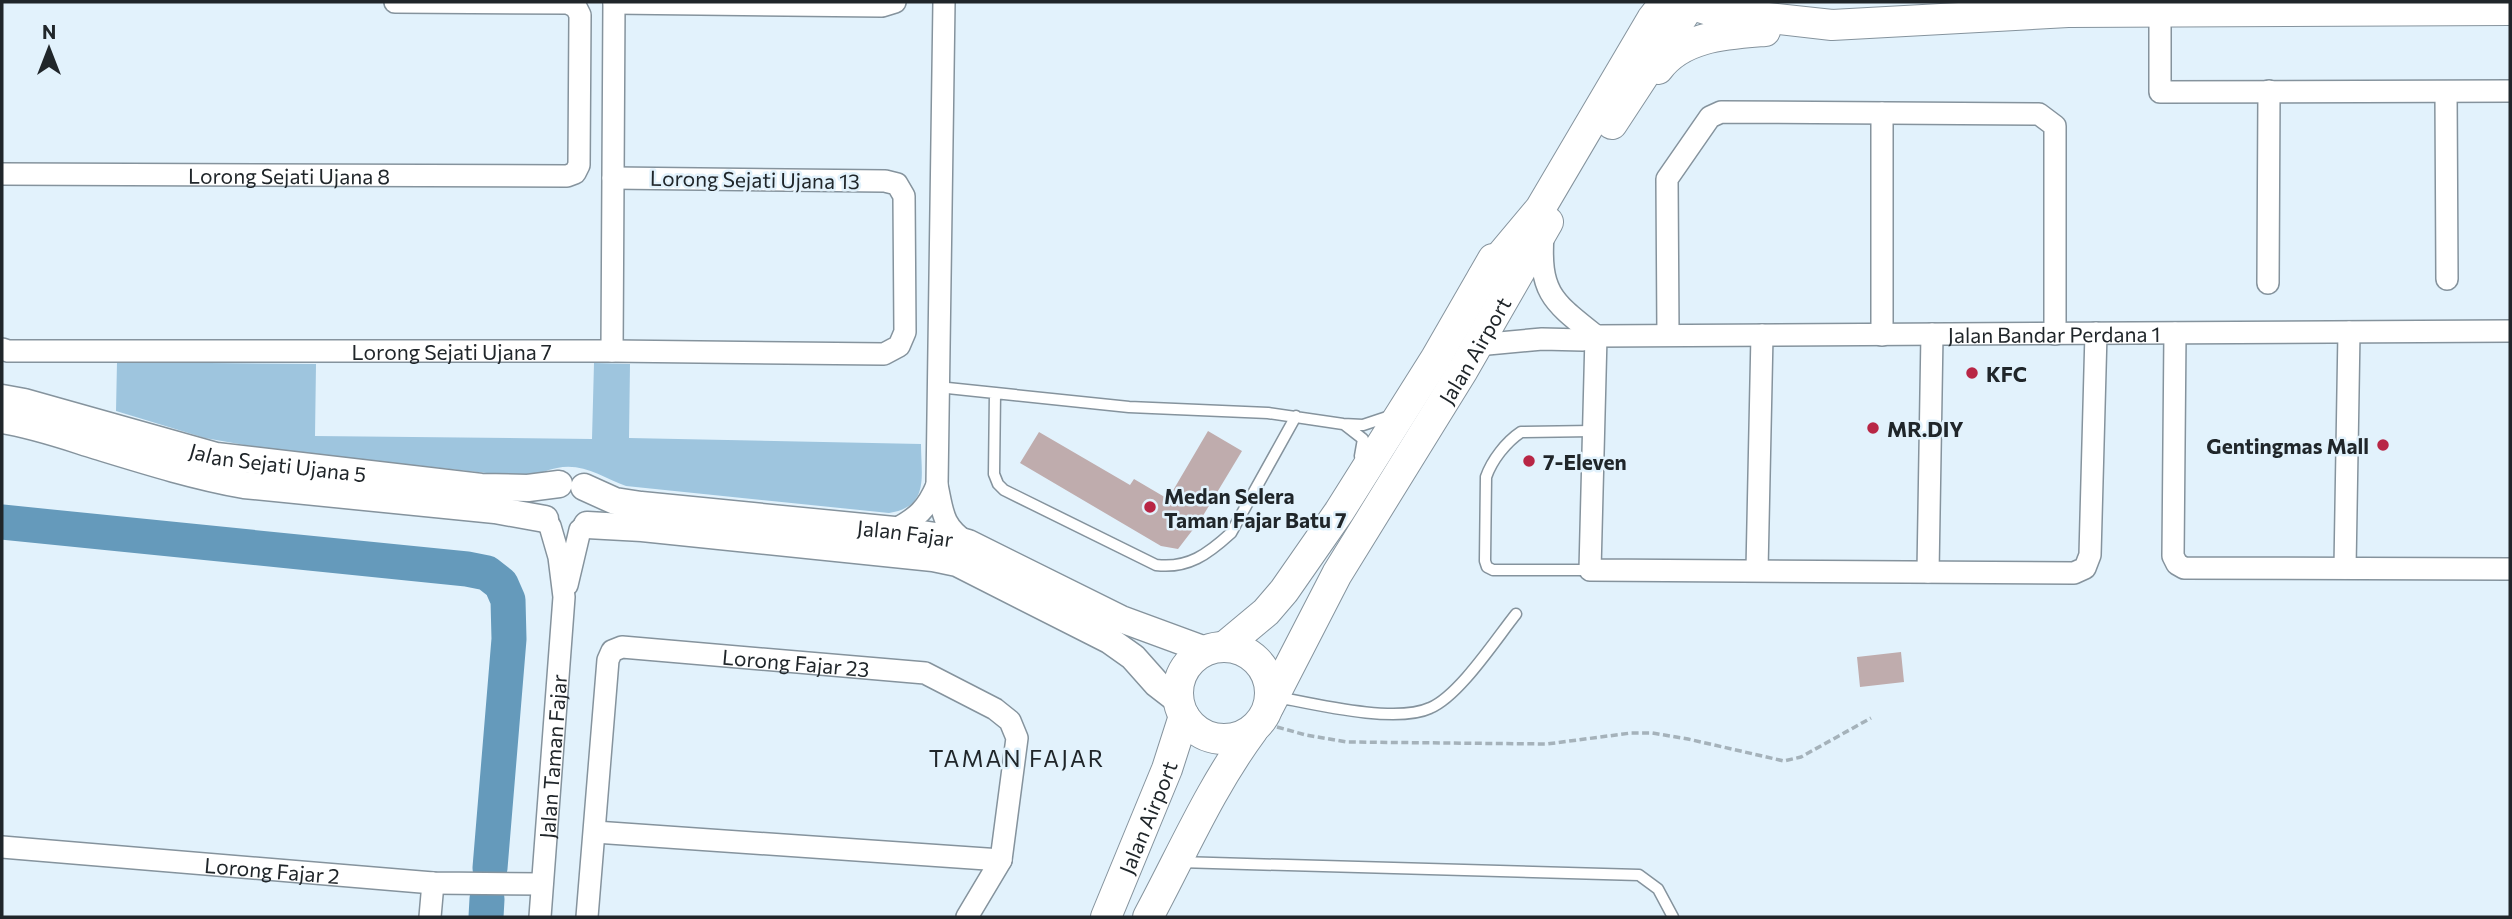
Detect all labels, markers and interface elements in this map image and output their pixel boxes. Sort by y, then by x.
north arrow [14,14,84,84]
text: N [42,20,56,43]
street label: Lorong Sejati Ujana 8 [188,162,390,188]
street label: Lorong Sejati Ujana 13 [650,165,860,193]
street label: Jalan Airport [1433,292,1515,408]
street label: Jalan Bandar Perdana 1 [1948,320,2161,347]
street label: Lorong Sejati Ujana 7 [352,339,552,364]
place label: KFC [1986,361,2027,386]
marker: KFC [1964,365,1980,381]
place label: MR.DIY [1887,416,1964,441]
marker: MR.DIY [1865,420,1881,436]
place label: Gentingmas Mall [2206,433,2369,458]
street label: Jalan Sejati Ujana 5 [187,437,368,486]
marker: Gentingmas Mall [2375,437,2391,453]
place label: 7-Eleven [1543,449,1627,474]
marker: 7-Eleven [1521,453,1537,469]
place label: Medan Selera Taman Fajar Batu 7 [1164,483,1346,532]
marker: Medan Selera Taman Fajar Batu 7 [1142,499,1158,515]
street label: Jalan Fajar [856,514,955,551]
street label: Lorong Fajar 23 [721,643,871,681]
street label: Jalan Taman Fajar [533,673,571,840]
district label: TAMAN FAJAR [929,744,1105,772]
street label: Jalan Airport [1113,758,1181,877]
street label: Lorong Fajar 2 [203,851,341,888]

